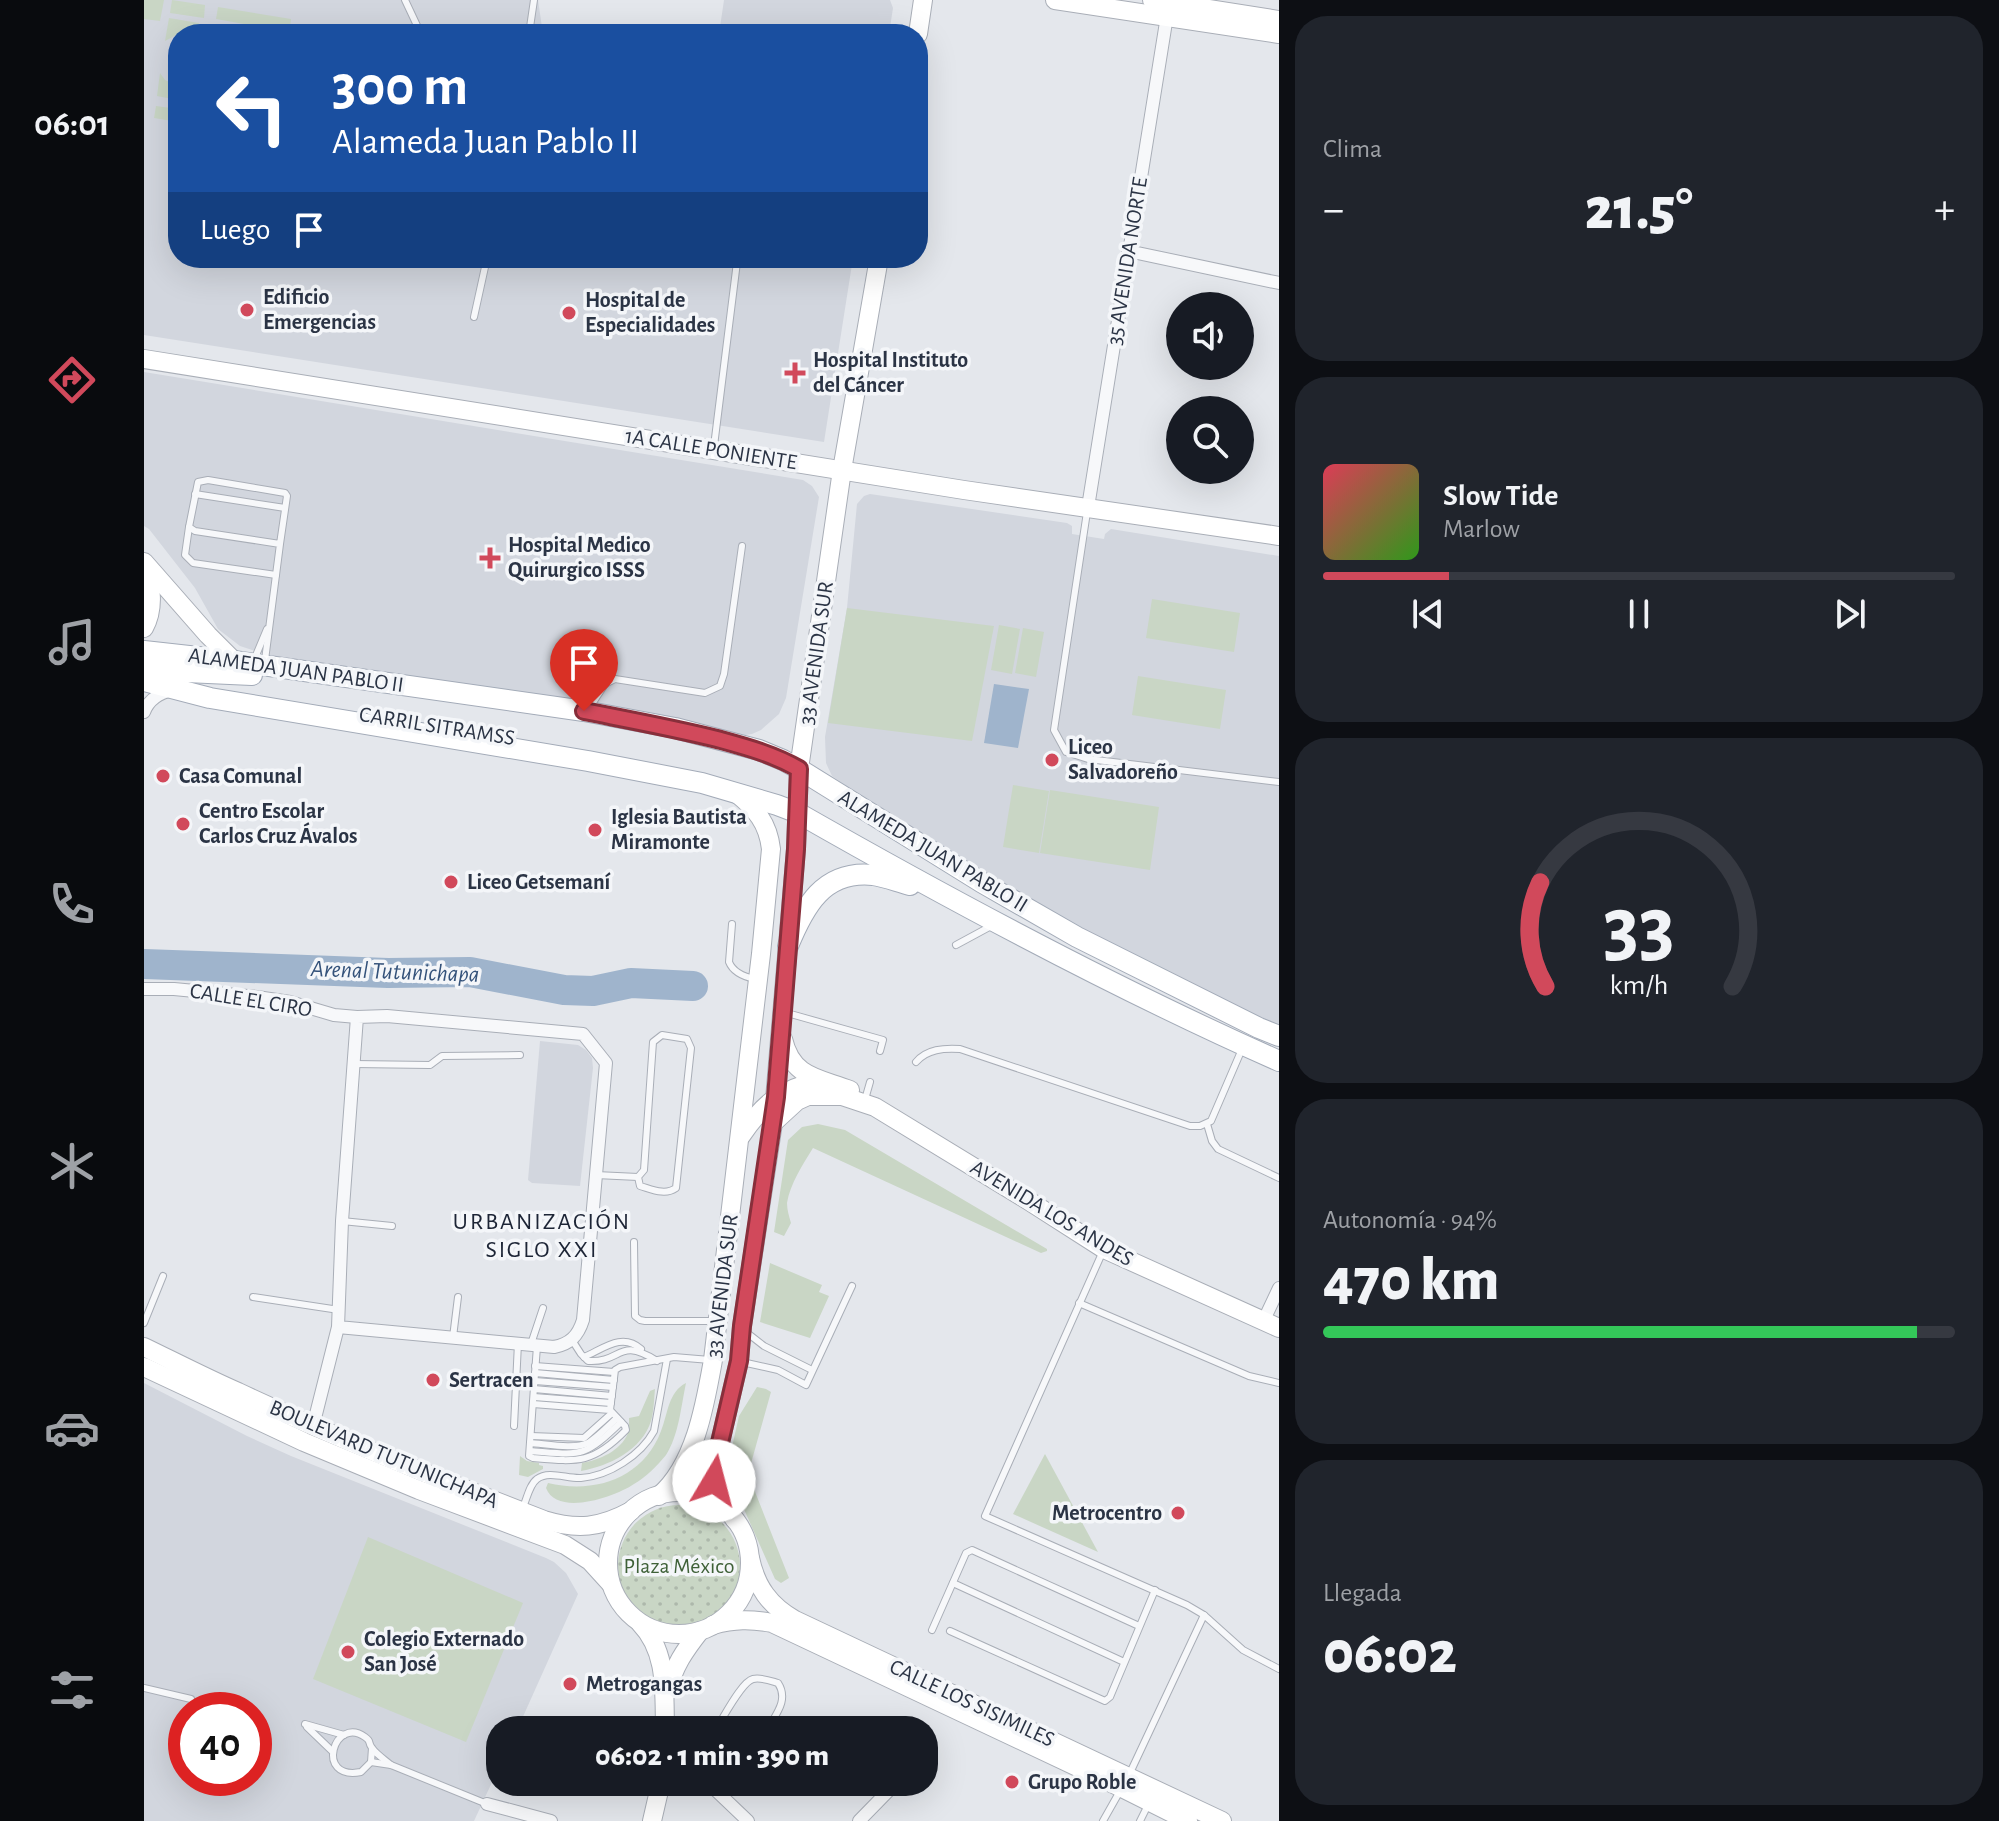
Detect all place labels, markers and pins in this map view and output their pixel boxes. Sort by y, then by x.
place label: Edificio Emergencias [263,286,376,333]
place label: Hospital de Especialidades [585,289,715,336]
marker: Edificio Emergencias [238,301,256,319]
marker: Hospital de Especialidades [560,304,578,322]
place label: Hospital Instituto del Cáncer [813,349,968,396]
marker: Hospital Instituto del Cáncer [784,362,806,384]
place label: Hospital Medico Quirurgico ISSS [508,534,651,582]
marker: Hospital Medico Quirurgico ISSS [479,547,501,569]
pin [550,629,618,711]
place label: Liceo Salvadoreño [1068,736,1178,783]
marker: Liceo Salvadoreño [1043,751,1061,769]
place label: Casa Comunal [179,765,302,787]
marker: Casa Comunal [154,767,172,785]
place label: Centro Escolar Carlos Cruz Ávalos [199,800,357,847]
place label: Iglesia Bautista Miramonte [611,806,747,853]
marker: Centro Escolar Carlos Cruz Ávalos [174,815,192,833]
marker: Iglesia Bautista Miramonte [586,821,604,839]
place label: Liceo Getsemaní [467,871,612,893]
marker: Liceo Getsemaní [442,873,460,891]
place label: Sertracen [449,1369,534,1391]
marker: Sertracen [424,1371,442,1389]
place label: Metrocentro [1052,1502,1162,1524]
marker: Metrocentro [1169,1504,1187,1522]
place label: Colegio Externado San José [364,1628,524,1675]
marker: Colegio Externado San José [339,1643,357,1661]
place label: Metrogangas [586,1673,702,1695]
marker: Metrogangas [561,1675,579,1693]
place label: Grupo Roble [1028,1771,1136,1793]
marker: Grupo Roble [1003,1773,1021,1791]

